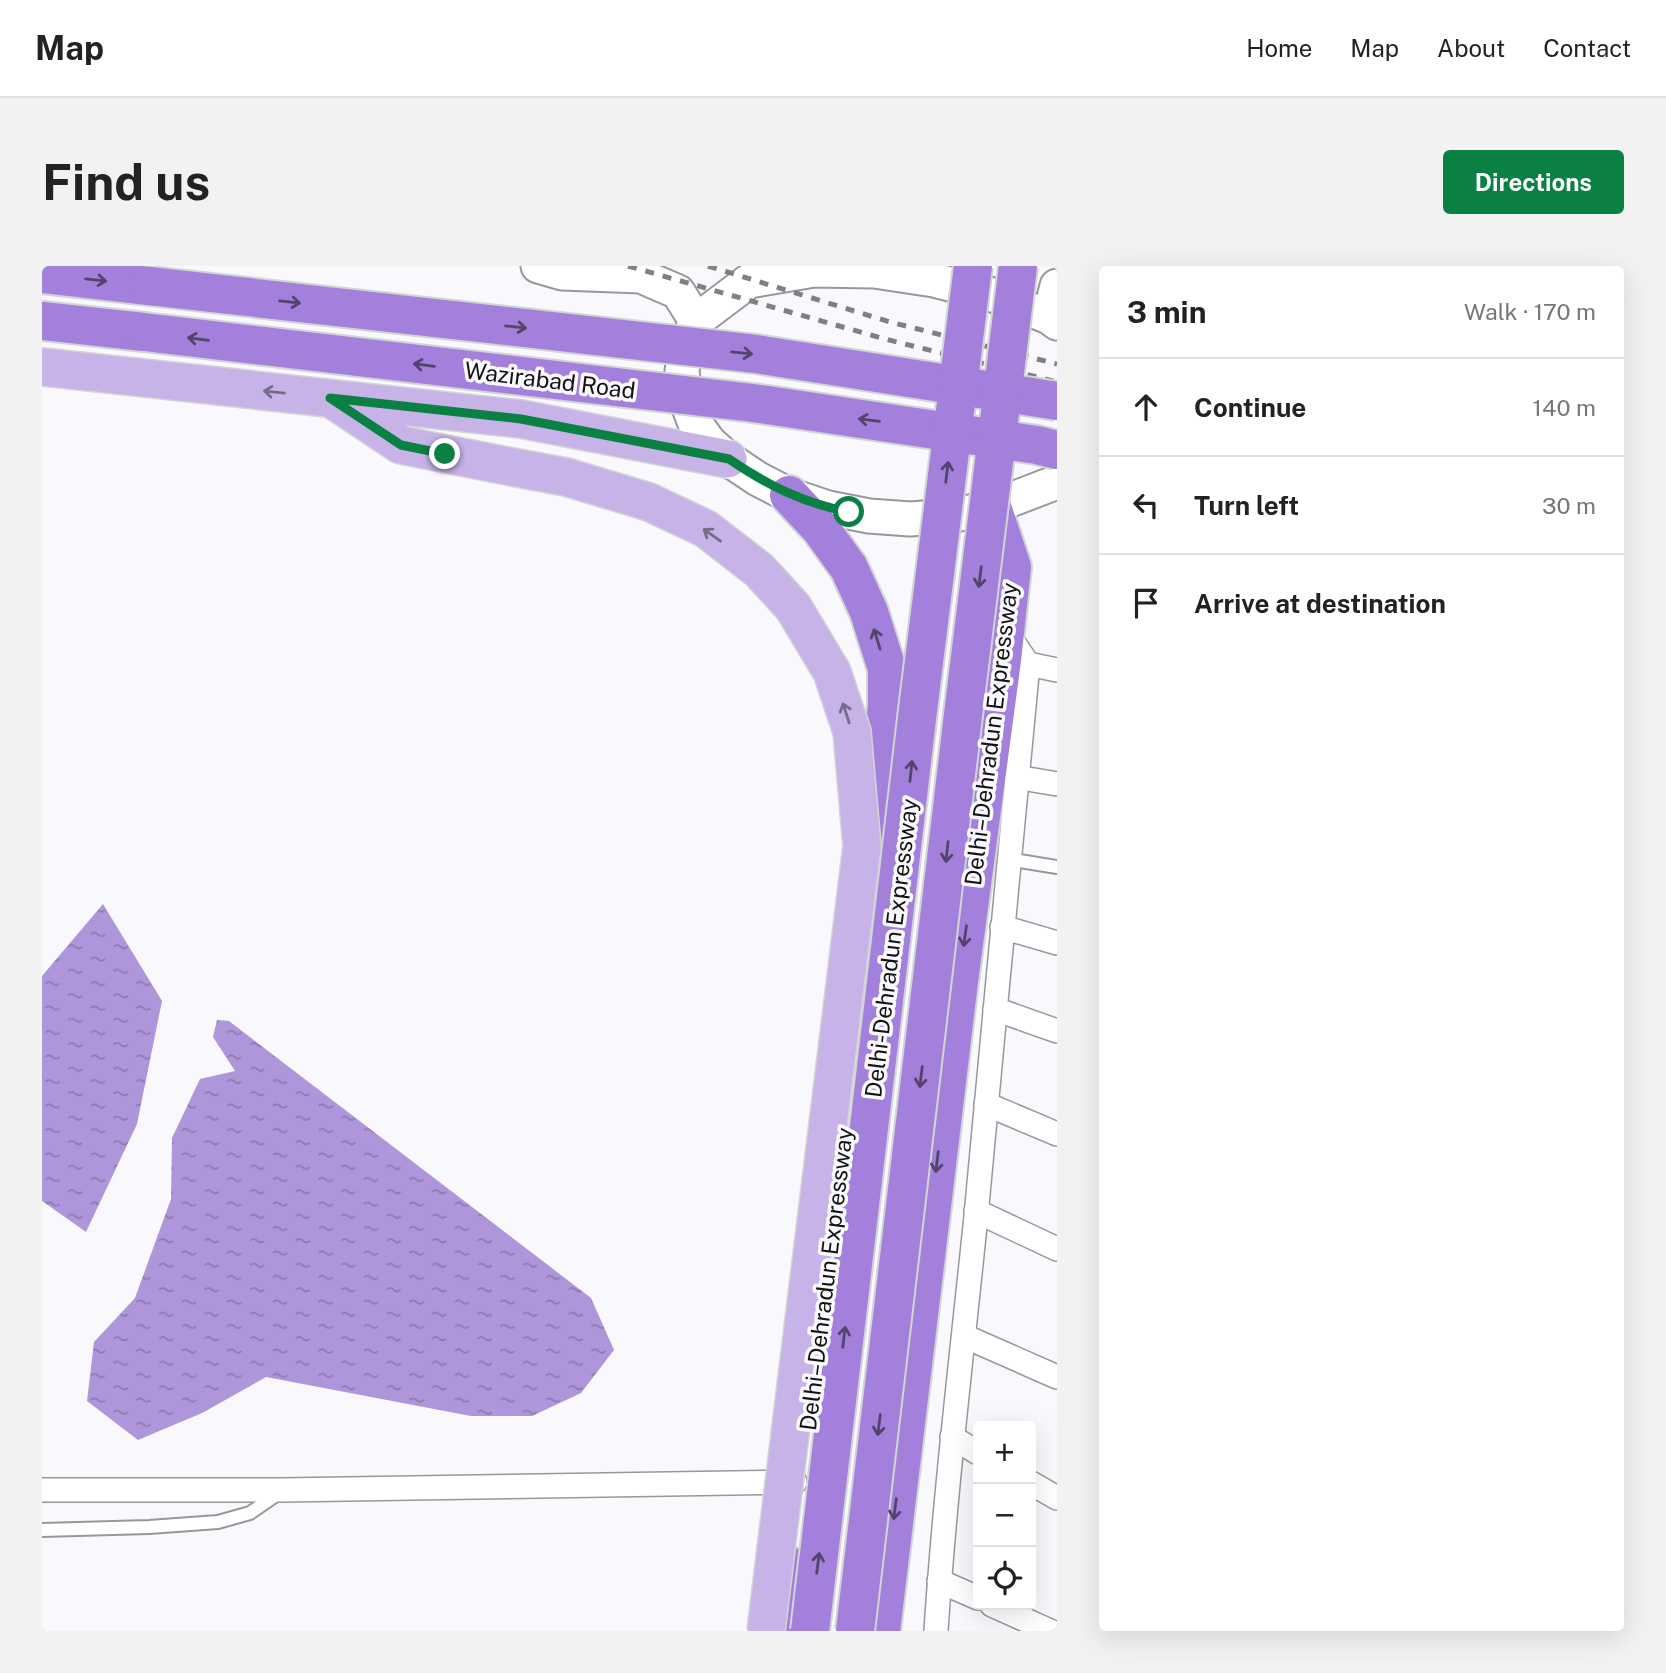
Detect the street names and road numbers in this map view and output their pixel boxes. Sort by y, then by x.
street label: Wazirabad Road [463,356,637,404]
street label: Delhi–Dehradun Expressway [959,581,1023,887]
street label: Delhi-Dehradun Expressway [859,797,923,1099]
street label: Delhi–Dehradun Expressway [794,1126,858,1432]

